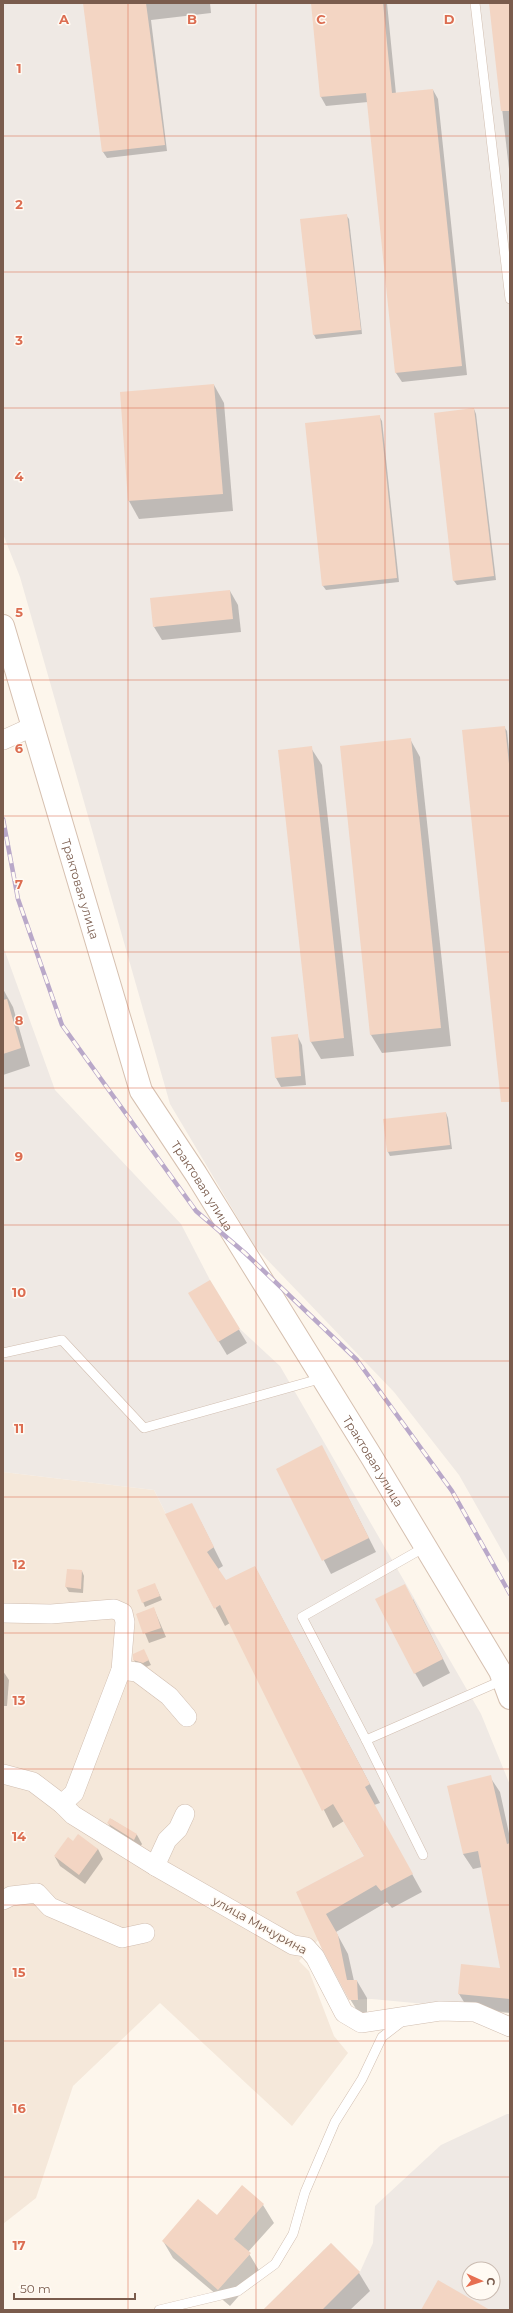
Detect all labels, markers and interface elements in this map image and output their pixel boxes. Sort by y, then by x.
text: A [58,11,70,27]
text: B [187,11,197,27]
text: C [316,11,326,27]
text: D [444,11,455,27]
text: 1 [16,60,22,76]
text: 2 [15,196,23,212]
text: 3 [14,332,23,348]
text: 4 [15,468,24,484]
text: 5 [15,604,23,620]
text: 6 [15,740,24,756]
street label: Трактовая улица [59,837,103,941]
text: 7 [15,876,23,892]
text: 8 [15,1012,24,1028]
street label: Трактовая улица [168,1138,237,1234]
text: 9 [15,1148,23,1164]
text: 10 [12,1284,26,1300]
street label: Трактовая улица [340,1412,407,1509]
text: 11 [14,1420,24,1436]
text: 12 [13,1556,26,1572]
text: 13 [13,1692,26,1708]
text: 14 [12,1828,26,1844]
street label: улица Мичурина [209,1892,310,1957]
text: 15 [13,1964,26,1980]
text: 16 [12,2100,26,2116]
text: 17 [12,2237,26,2253]
north arrow [461,2261,501,2301]
scale bar [14,2275,135,2301]
text: С [484,2277,498,2286]
text: 50 m [20,2281,51,2296]

